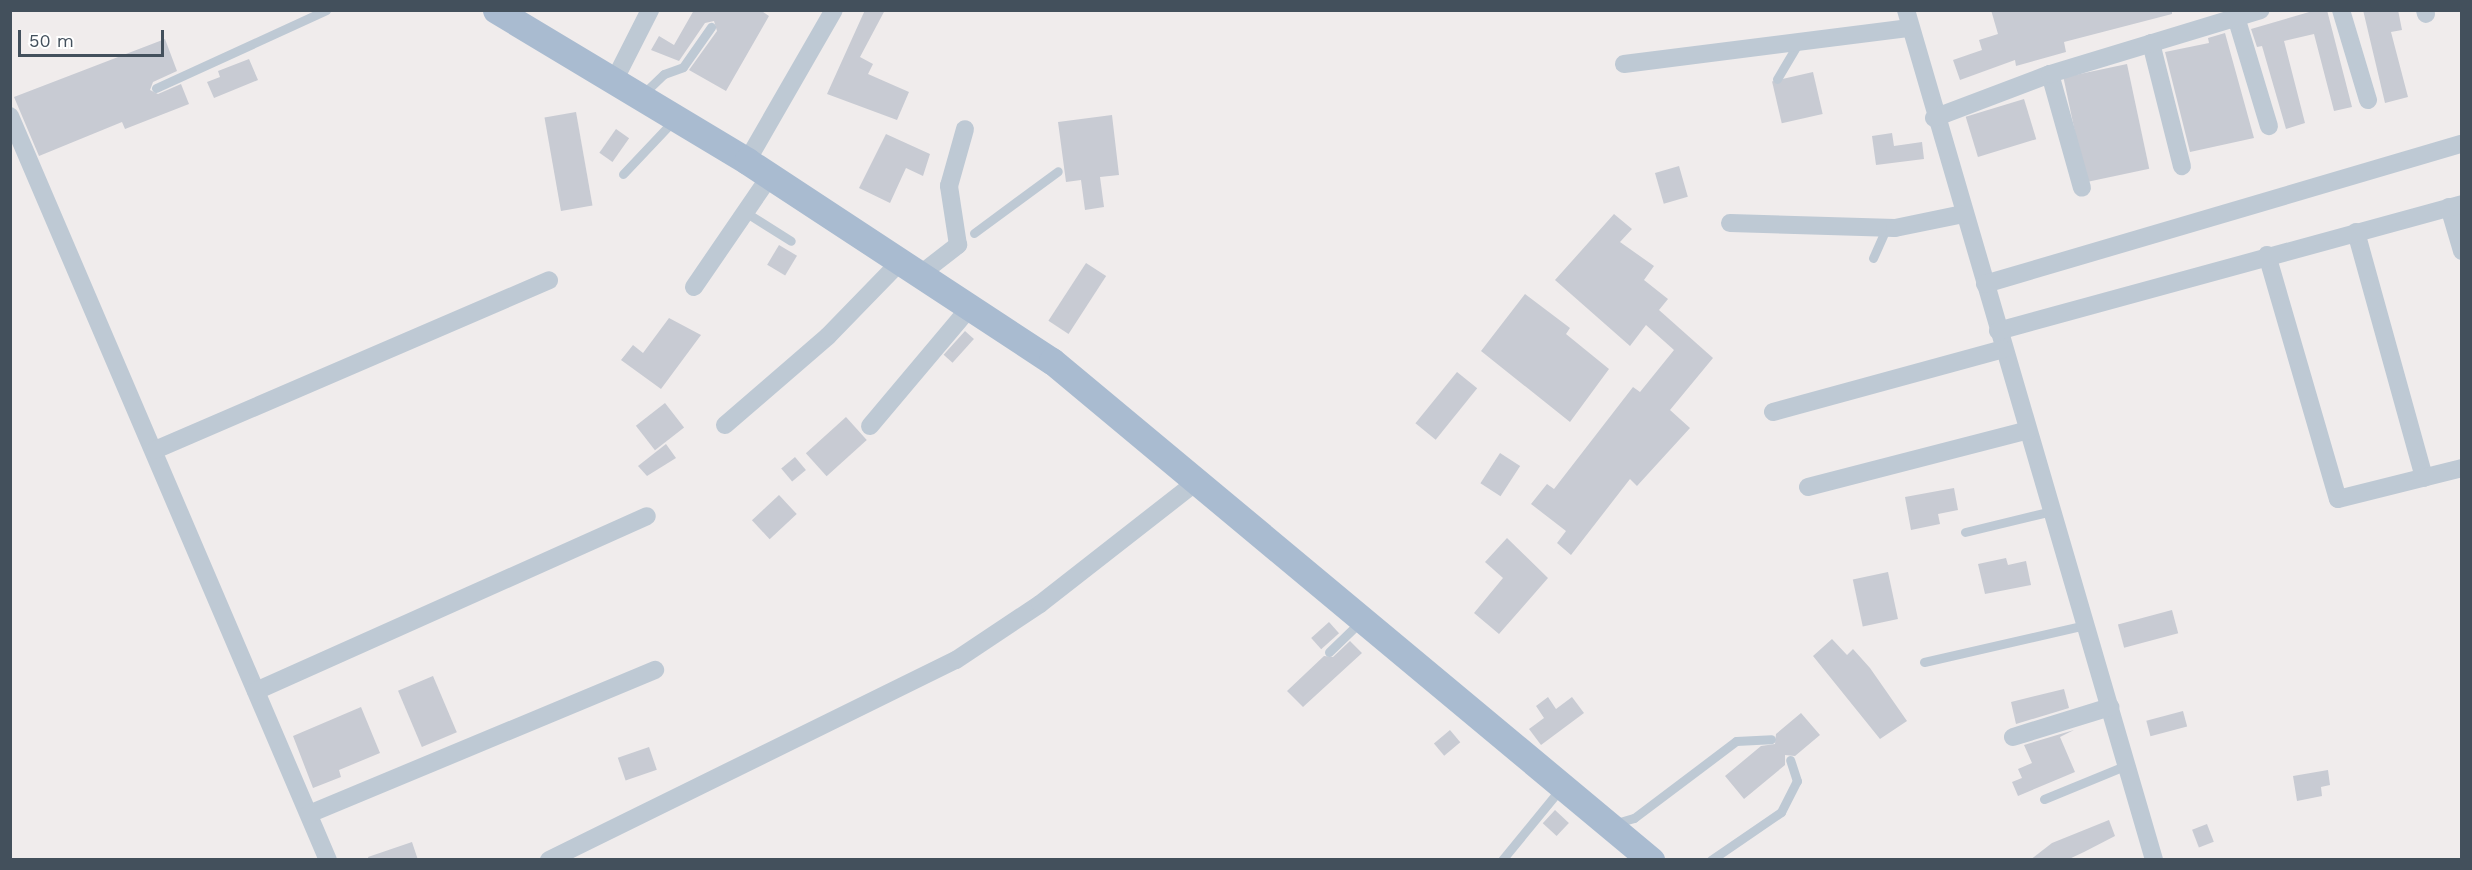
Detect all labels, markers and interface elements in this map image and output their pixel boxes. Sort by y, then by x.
scale bar [21,18,166,56]
text: 50 m [29,30,74,51]

